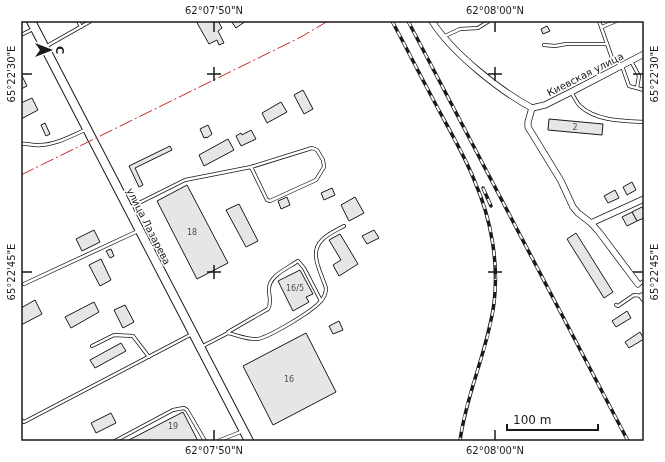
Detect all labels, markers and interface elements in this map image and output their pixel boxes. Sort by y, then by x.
text: 62°07'50"N [185,5,243,16]
text: 62°08'00"N [466,5,524,16]
north arrow [30,30,70,70]
text: 65°22'30"E [6,46,17,102]
text: С [53,46,66,54]
text: 65°22'30"E [649,46,660,102]
street label: Киевская улица [545,50,625,98]
house number: 2 [572,123,578,132]
street label: улица Лазарева [124,186,173,266]
house number: 18 [187,228,197,237]
text: 65°22'45"E [6,244,17,300]
text: 65°22'45"E [649,244,660,300]
house number: 16/5 [286,284,304,293]
house number: 16 [284,375,294,384]
scale bar [507,406,598,432]
text: 100 m [513,413,551,427]
house number: 19 [168,422,178,431]
text: 62°07'50"N [185,445,243,456]
text: 62°08'00"N [466,445,524,456]

